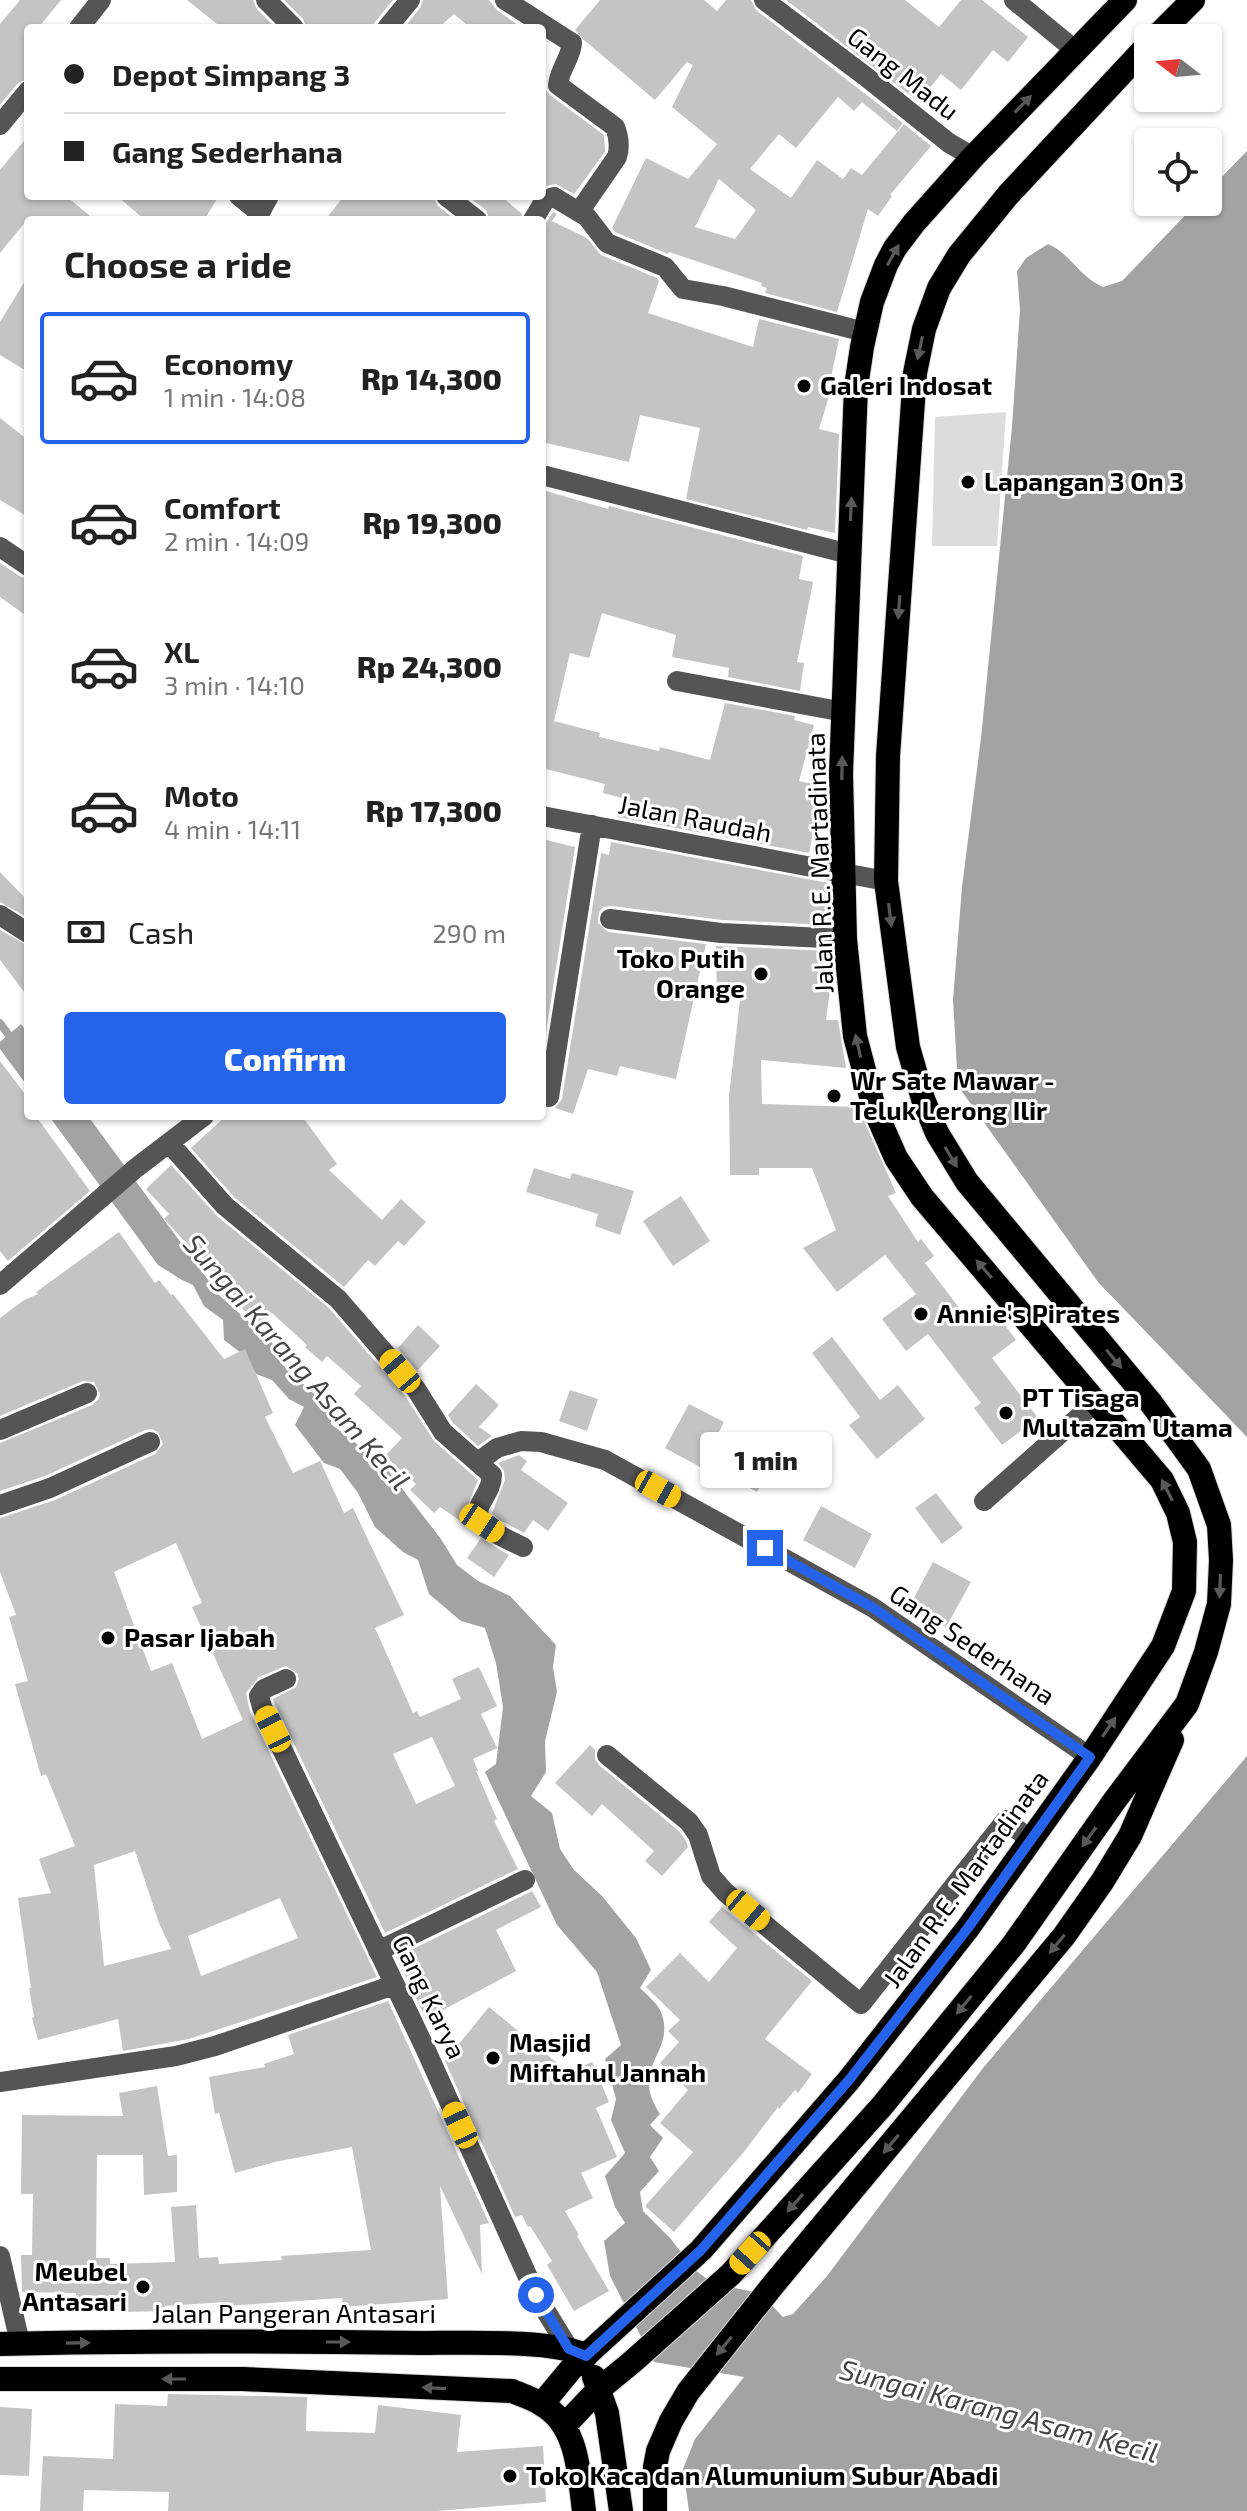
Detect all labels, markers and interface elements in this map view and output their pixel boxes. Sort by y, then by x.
street label: Gang Madu [842,20,966,126]
north arrow [1134,24,1222,112]
map controls [1134,24,1222,216]
text: Depot Simpang 3 [112,56,350,92]
one-way arrow [1014,95,1032,114]
button: locate [1134,128,1222,216]
text: Gang Sederhana [112,133,343,169]
text: Choose a ride [64,242,292,285]
one-way arrow [886,243,899,266]
one-way arrow [913,336,926,361]
icon: car [68,342,140,414]
text: Economy [164,345,293,381]
text: Rp 14,300 [361,360,502,396]
place label: Galeri Indosat [820,369,992,400]
marker: Galeri Indosat [795,377,813,395]
text: 1 min · 14:08 [164,381,306,412]
place label: Lapangan 3 On 3 [984,465,1184,496]
marker: Lapangan 3 On 3 [959,473,977,491]
icon: car [68,486,140,558]
text: Comfort [164,489,281,525]
one-way arrow [844,496,857,521]
text: Rp 19,300 [362,504,502,540]
text: 2 min · 14:09 [164,525,310,556]
one-way arrow [892,595,905,620]
icon: car [68,630,140,702]
text: XL [164,633,199,669]
text: Rp 24,300 [357,648,502,684]
text: 3 min · 14:10 [164,669,305,700]
street label: Jalan R.E. Martadinata [798,732,839,994]
one-way arrow [836,755,848,780]
icon: car [68,774,140,846]
text: Moto [164,777,239,813]
street label: Jalan Raudah [616,787,775,848]
text: Rp 17,300 [366,792,502,828]
text: 4 min · 14:11 [164,813,301,844]
one-way arrow [884,903,897,928]
icon: cash [64,910,108,954]
text: Cash [128,914,194,950]
text: 290 m [432,917,506,948]
place label: Toko Putih Orange [617,942,745,1003]
marker: Toko Putih Orange [752,965,770,983]
button: Confirm [64,1012,506,1104]
one-way arrow [851,1034,864,1059]
place label: Wr Sate Mawar - Teluk Lerong Ilir [850,1064,1055,1125]
marker: Wr Sate Mawar - Teluk Lerong Ilir [825,1087,843,1105]
one-way arrow [944,1146,958,1168]
water label: Sungai Karang Asam Kecil [177,1226,418,1496]
one-way arrow [975,1259,993,1278]
place label: Annie's Pirates [937,1297,1120,1328]
marker: Annie's Pirates [912,1305,930,1323]
car [375,1345,425,1397]
one-way arrow [1106,1348,1123,1369]
place label: PT Tisaga Multazam Utama [1022,1381,1233,1442]
marker: PT Tisaga Multazam Utama [997,1404,1015,1422]
callout: 1 min [699,1432,831,1488]
text: 1 min [734,1444,798,1475]
car [631,1467,685,1511]
one-way arrow [1160,1479,1173,1502]
car [455,1500,509,1546]
route end [747,1530,783,1566]
one-way arrow [1213,1574,1226,1599]
street label: Gang Sederhana [884,1577,1061,1710]
place label: Pasar Ijabah [124,1621,275,1652]
marker: Pasar Ijabah [99,1629,117,1647]
car [252,1702,294,1756]
one-way arrow [1102,1716,1116,1738]
street label: Jalan R.E. Martadinata [876,1763,1054,1993]
one-way arrow [1082,1826,1097,1847]
car [722,1885,774,1935]
street label: Gang Karya [387,1929,474,2063]
one-way arrow [1049,1934,1066,1954]
one-way arrow [956,1995,973,2015]
place label: Masjid Miftahul Jannah [509,2026,706,2087]
marker: Masjid Miftahul Jannah [484,2049,502,2067]
car [439,2098,481,2152]
one-way arrow [883,2134,900,2154]
one-way arrow [787,2192,804,2212]
car [725,2227,775,2279]
place label: Meubel Antasari [22,2255,127,2316]
route start [518,2277,554,2313]
marker: Meubel Antasari [134,2278,152,2296]
street label: Jalan Pangeran Antasari [152,2297,436,2328]
one-way arrow [326,2336,351,2348]
one-way arrow [717,2336,733,2356]
one-way arrow [66,2337,91,2349]
water label: Sungai Karang Asam Kecil [836,2351,1162,2469]
one-way arrow [161,2373,186,2385]
one-way arrow [421,2381,446,2394]
place label: Toko Kaca dan Alumunium Subur Abadi [526,2459,998,2490]
marker: Toko Kaca dan Alumunium Subur Abadi [501,2467,519,2485]

